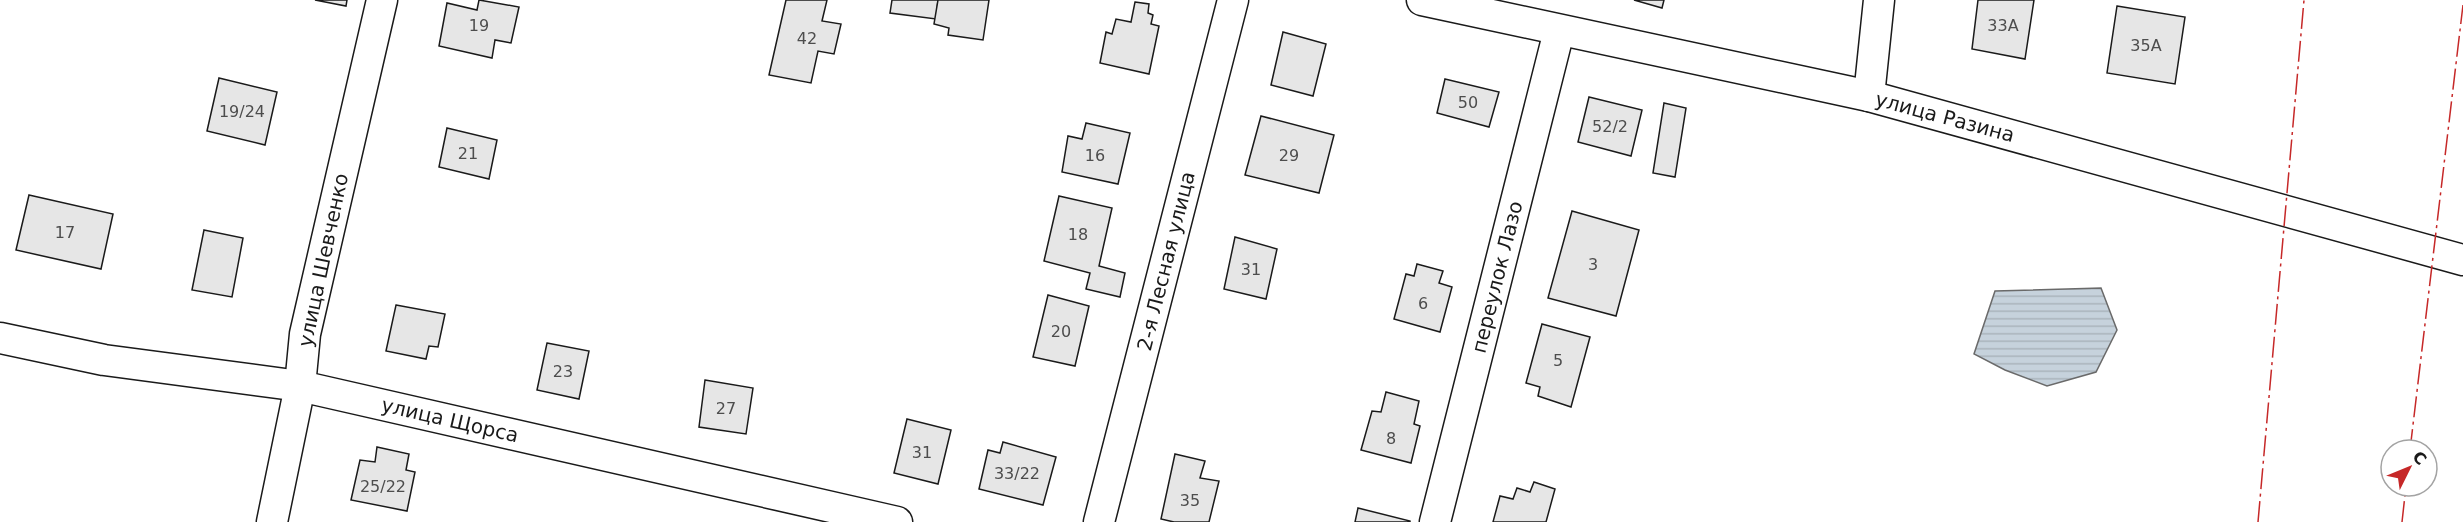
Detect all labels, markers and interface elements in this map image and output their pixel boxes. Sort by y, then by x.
house number: 19 [469,16,489,35]
house number: 33А [1987,16,2019,35]
house number: 42 [797,29,817,48]
house number: 35А [2130,36,2162,55]
street label: улица Разина [1873,87,2017,147]
house number: 50 [1458,93,1478,112]
house number: 19/24 [219,102,265,121]
house number: 52/2 [1592,117,1628,136]
house number: 21 [458,144,478,163]
house number: 16 [1085,146,1105,165]
house number: 29 [1279,146,1299,165]
street label: 2-я Лесная улица [1132,169,1200,353]
street label: улица Шевченко [293,171,353,349]
street label: переулок Лазо [1467,198,1527,356]
house number: 17 [55,223,75,242]
house number: 18 [1068,225,1088,244]
house number: 3 [1588,255,1598,274]
house number: 31 [1241,260,1261,279]
house number: 6 [1418,294,1428,313]
house number: 20 [1051,322,1071,341]
house number: 5 [1553,351,1563,370]
house number: 23 [553,362,573,381]
street label: улица Щорса [379,393,521,447]
house number: 27 [716,399,736,418]
house number: 8 [1386,429,1396,448]
north arrow [2379,438,2439,498]
house number: 31 [912,443,932,462]
text: С [2409,447,2431,469]
house number: 33/22 [994,464,1040,483]
house number: 25/22 [360,477,406,496]
house number: 35 [1180,491,1200,510]

